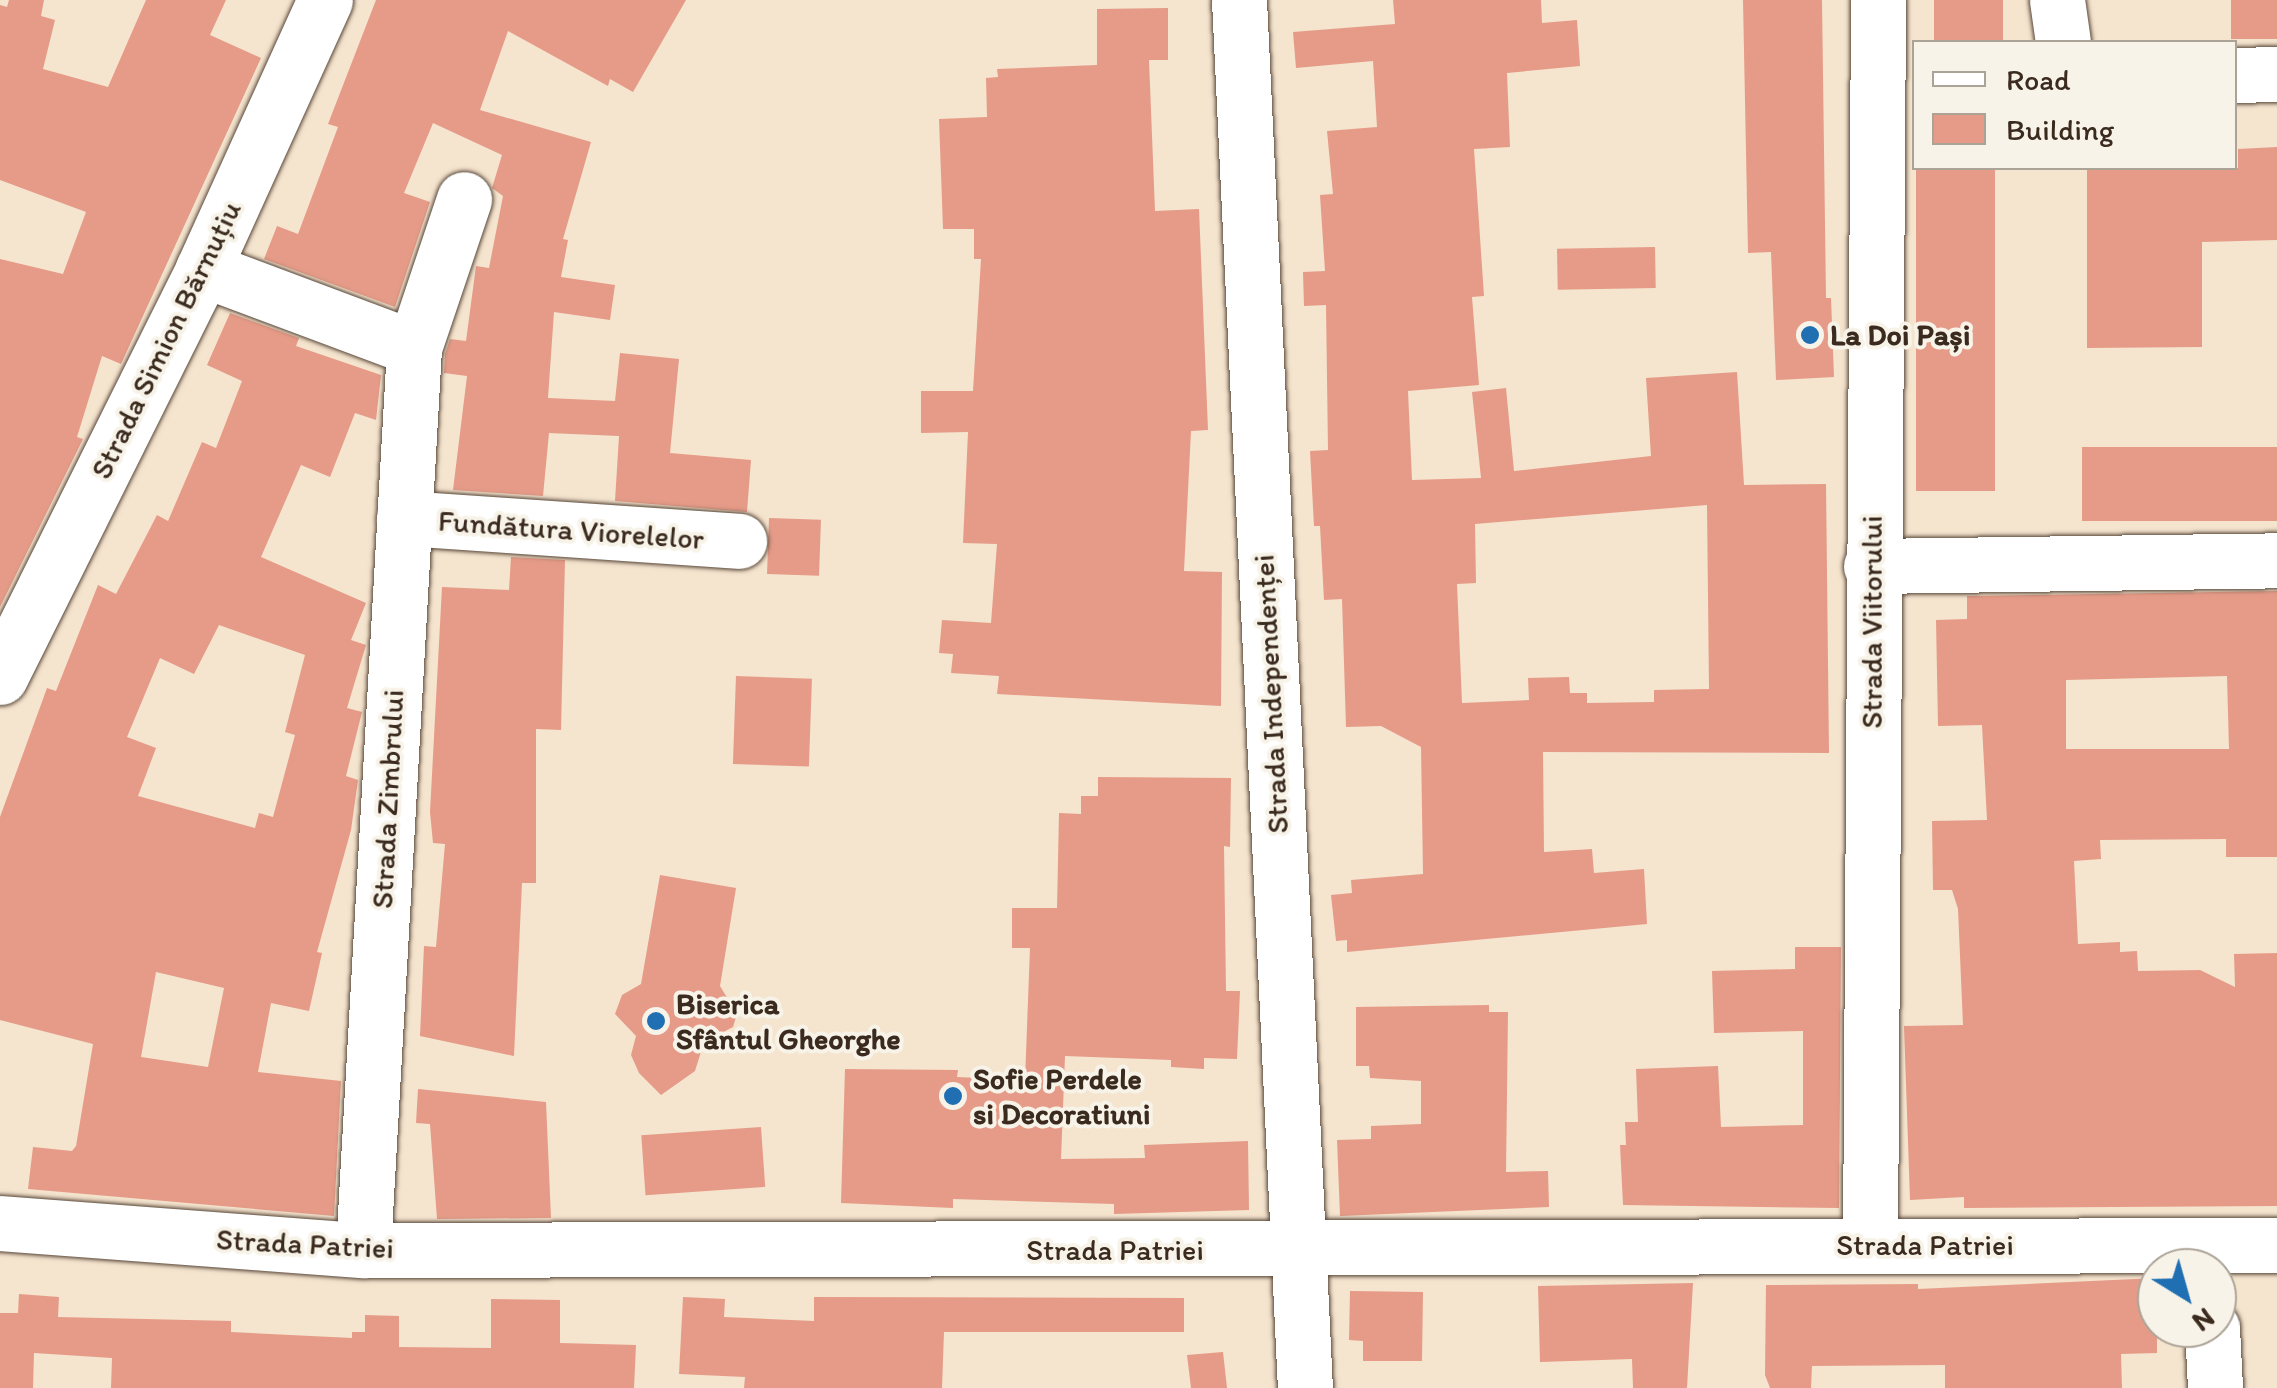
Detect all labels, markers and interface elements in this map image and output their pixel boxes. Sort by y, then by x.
legend [1912,40,2237,170]
text: Road [2006,61,2071,98]
text: Building [2006,111,2114,148]
street label: Strada Simion Bărnuțiu [83,196,249,484]
place label: La Doi Pași [1830,317,1970,353]
marker: La Doi Pași [1799,324,1821,346]
street label: Fundătura Viorelelor [436,503,706,557]
street label: Strada Viitorului [1854,516,1890,728]
street label: Strada Independenței [1246,554,1296,834]
street label: Strada Zimbrului [364,688,412,910]
place label: Biserica Sfântul Gheorghe [676,986,902,1056]
marker: Biserica Sfântul Gheorghe [645,1010,667,1032]
place label: Sofie Perdele si Decoratiuni [973,1061,1151,1132]
marker: Sofie Perdele si Decoratiuni [942,1085,964,1107]
street label: Strada Patriei [216,1221,394,1267]
street label: Strada Patriei [1837,1227,2013,1263]
street label: Strada Patriei [1027,1232,1203,1268]
north arrow [2137,1248,2237,1348]
text: N [2186,1301,2222,1340]

